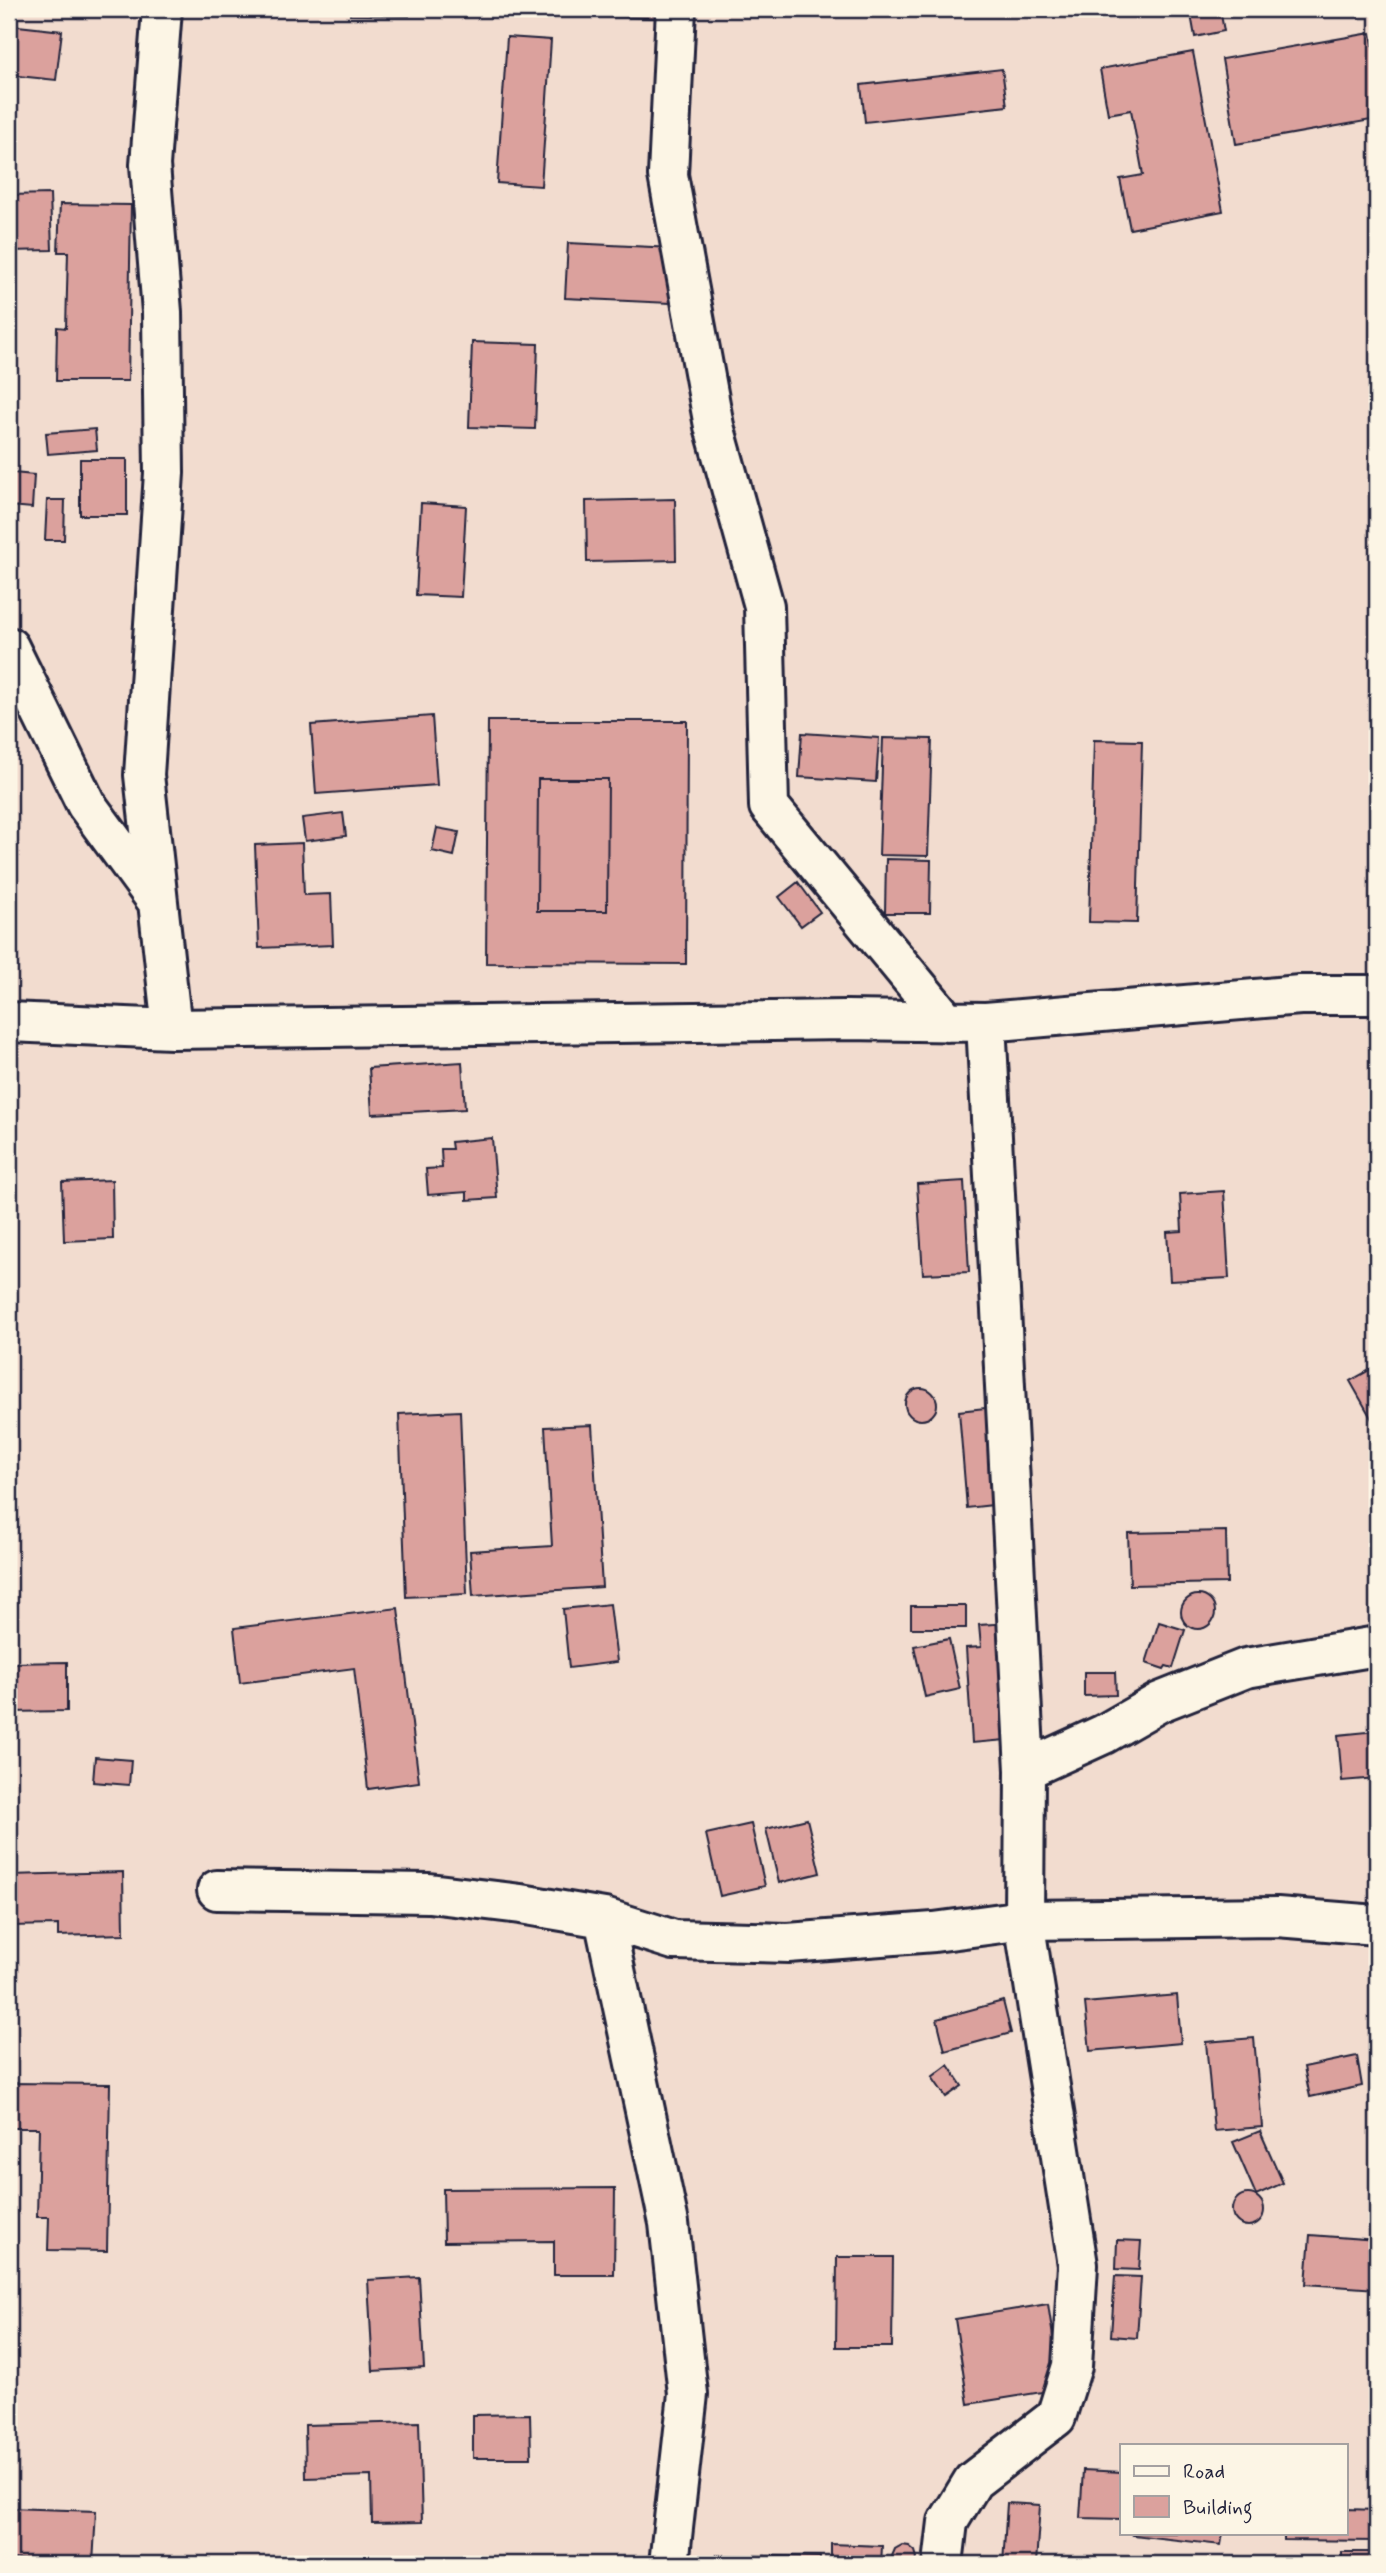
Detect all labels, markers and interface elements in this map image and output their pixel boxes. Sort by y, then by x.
legend [1120,2444,1348,2534]
text: Road [1183,2458,1225,2486]
text: Building [1183,2494,1253,2524]

